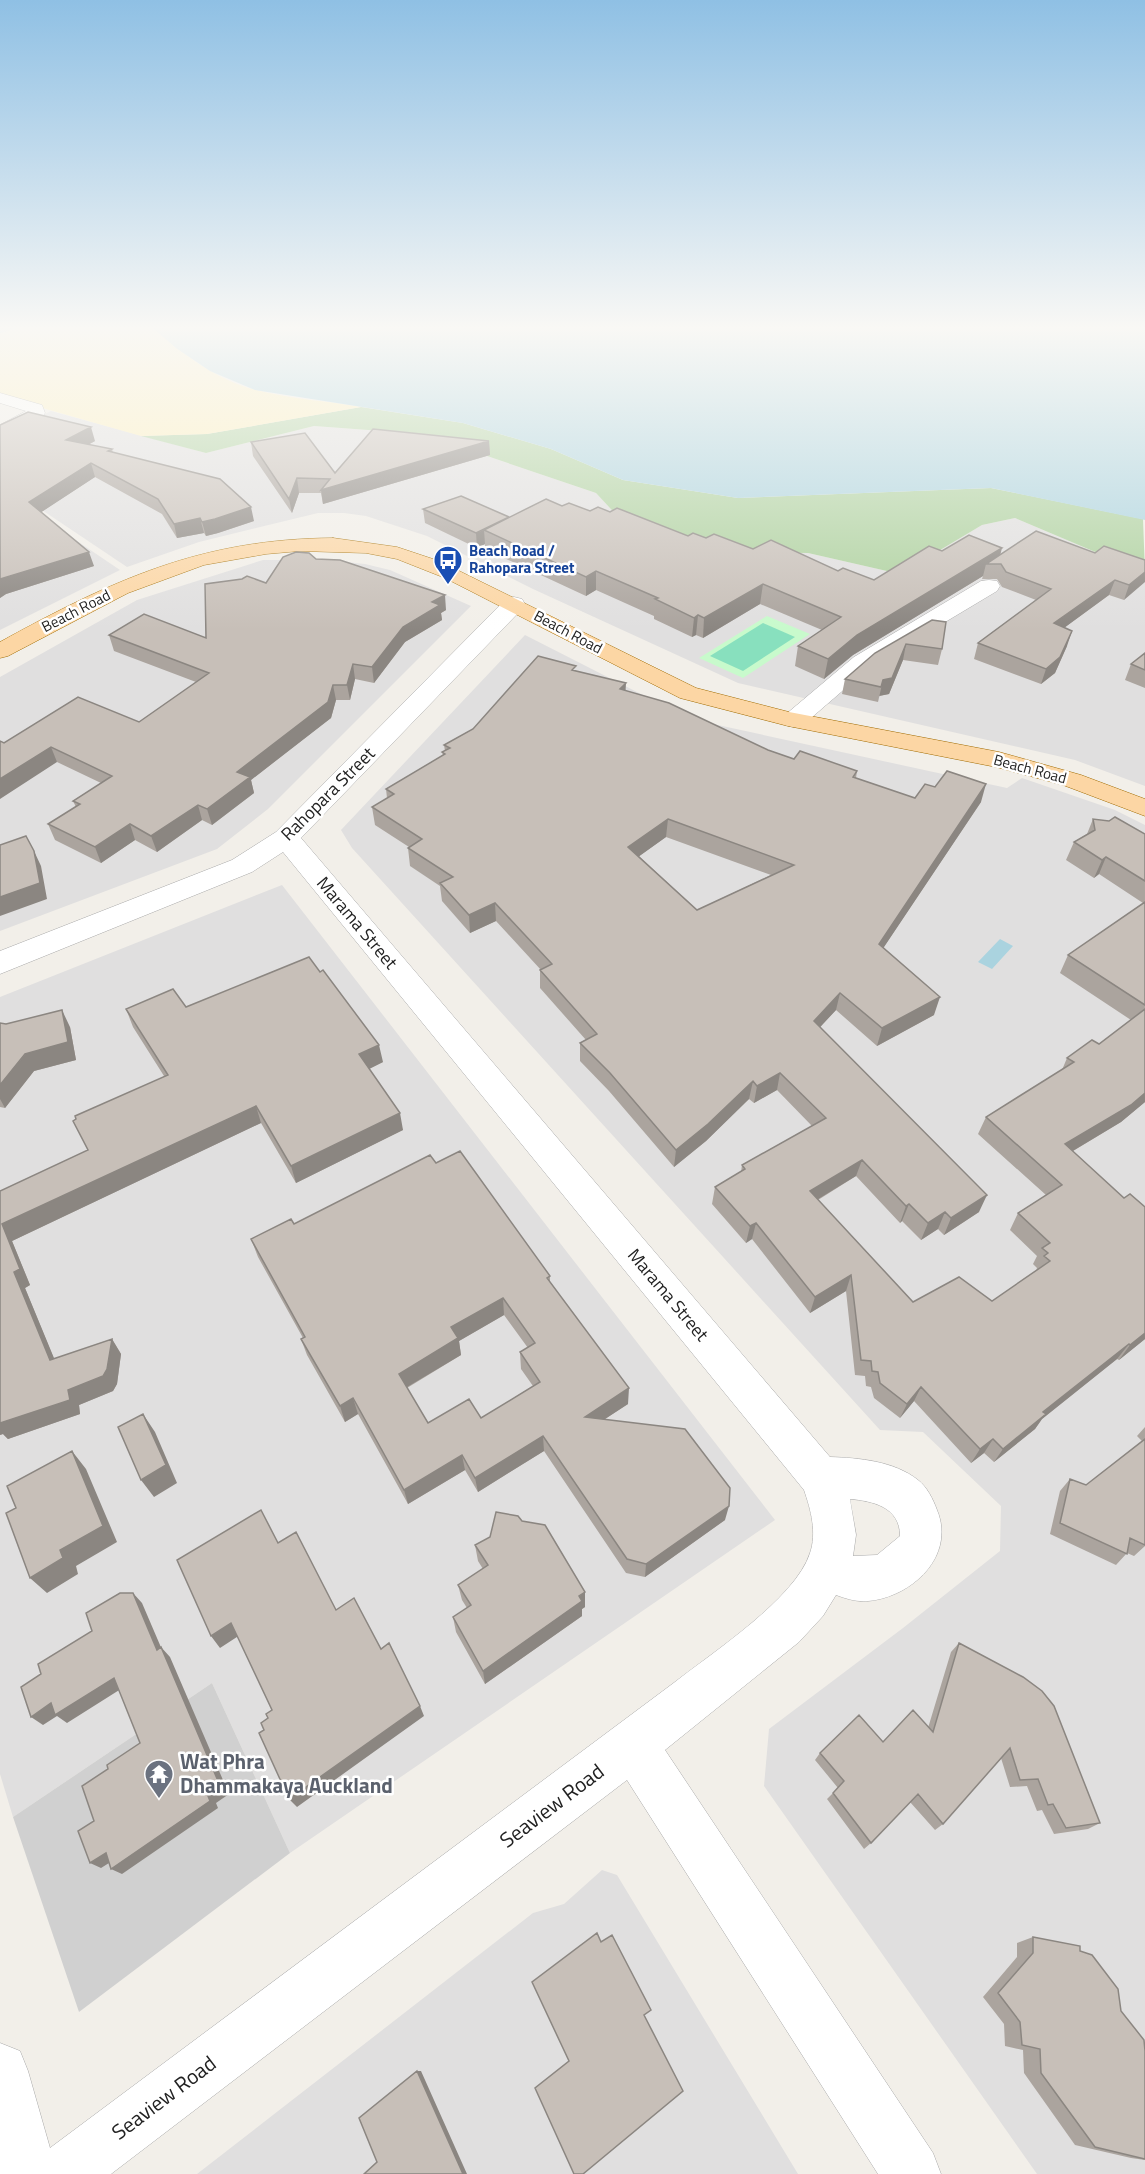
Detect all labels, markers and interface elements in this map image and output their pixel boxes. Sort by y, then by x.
place label: Beach Road / Rahopara Street [469,539,575,579]
bus stop icon: Beach Road / Rahopara Street [432,544,464,586]
street label: Beach Road [37,583,114,638]
street label: Beach Road [530,604,607,659]
street label: Rahopara Street [274,740,381,847]
street label: Beach Road [991,748,1069,789]
street label: Marama Street [310,870,405,975]
street label: Marama Street [621,1242,716,1347]
place label: Wat Phra Dhammakaya Auckland [180,1745,393,1801]
street label: Seaview Road [492,1755,610,1855]
temple icon: Wat Phra Dhammakaya Auckland [143,1758,175,1800]
street label: Seaview Road [104,2047,222,2147]

